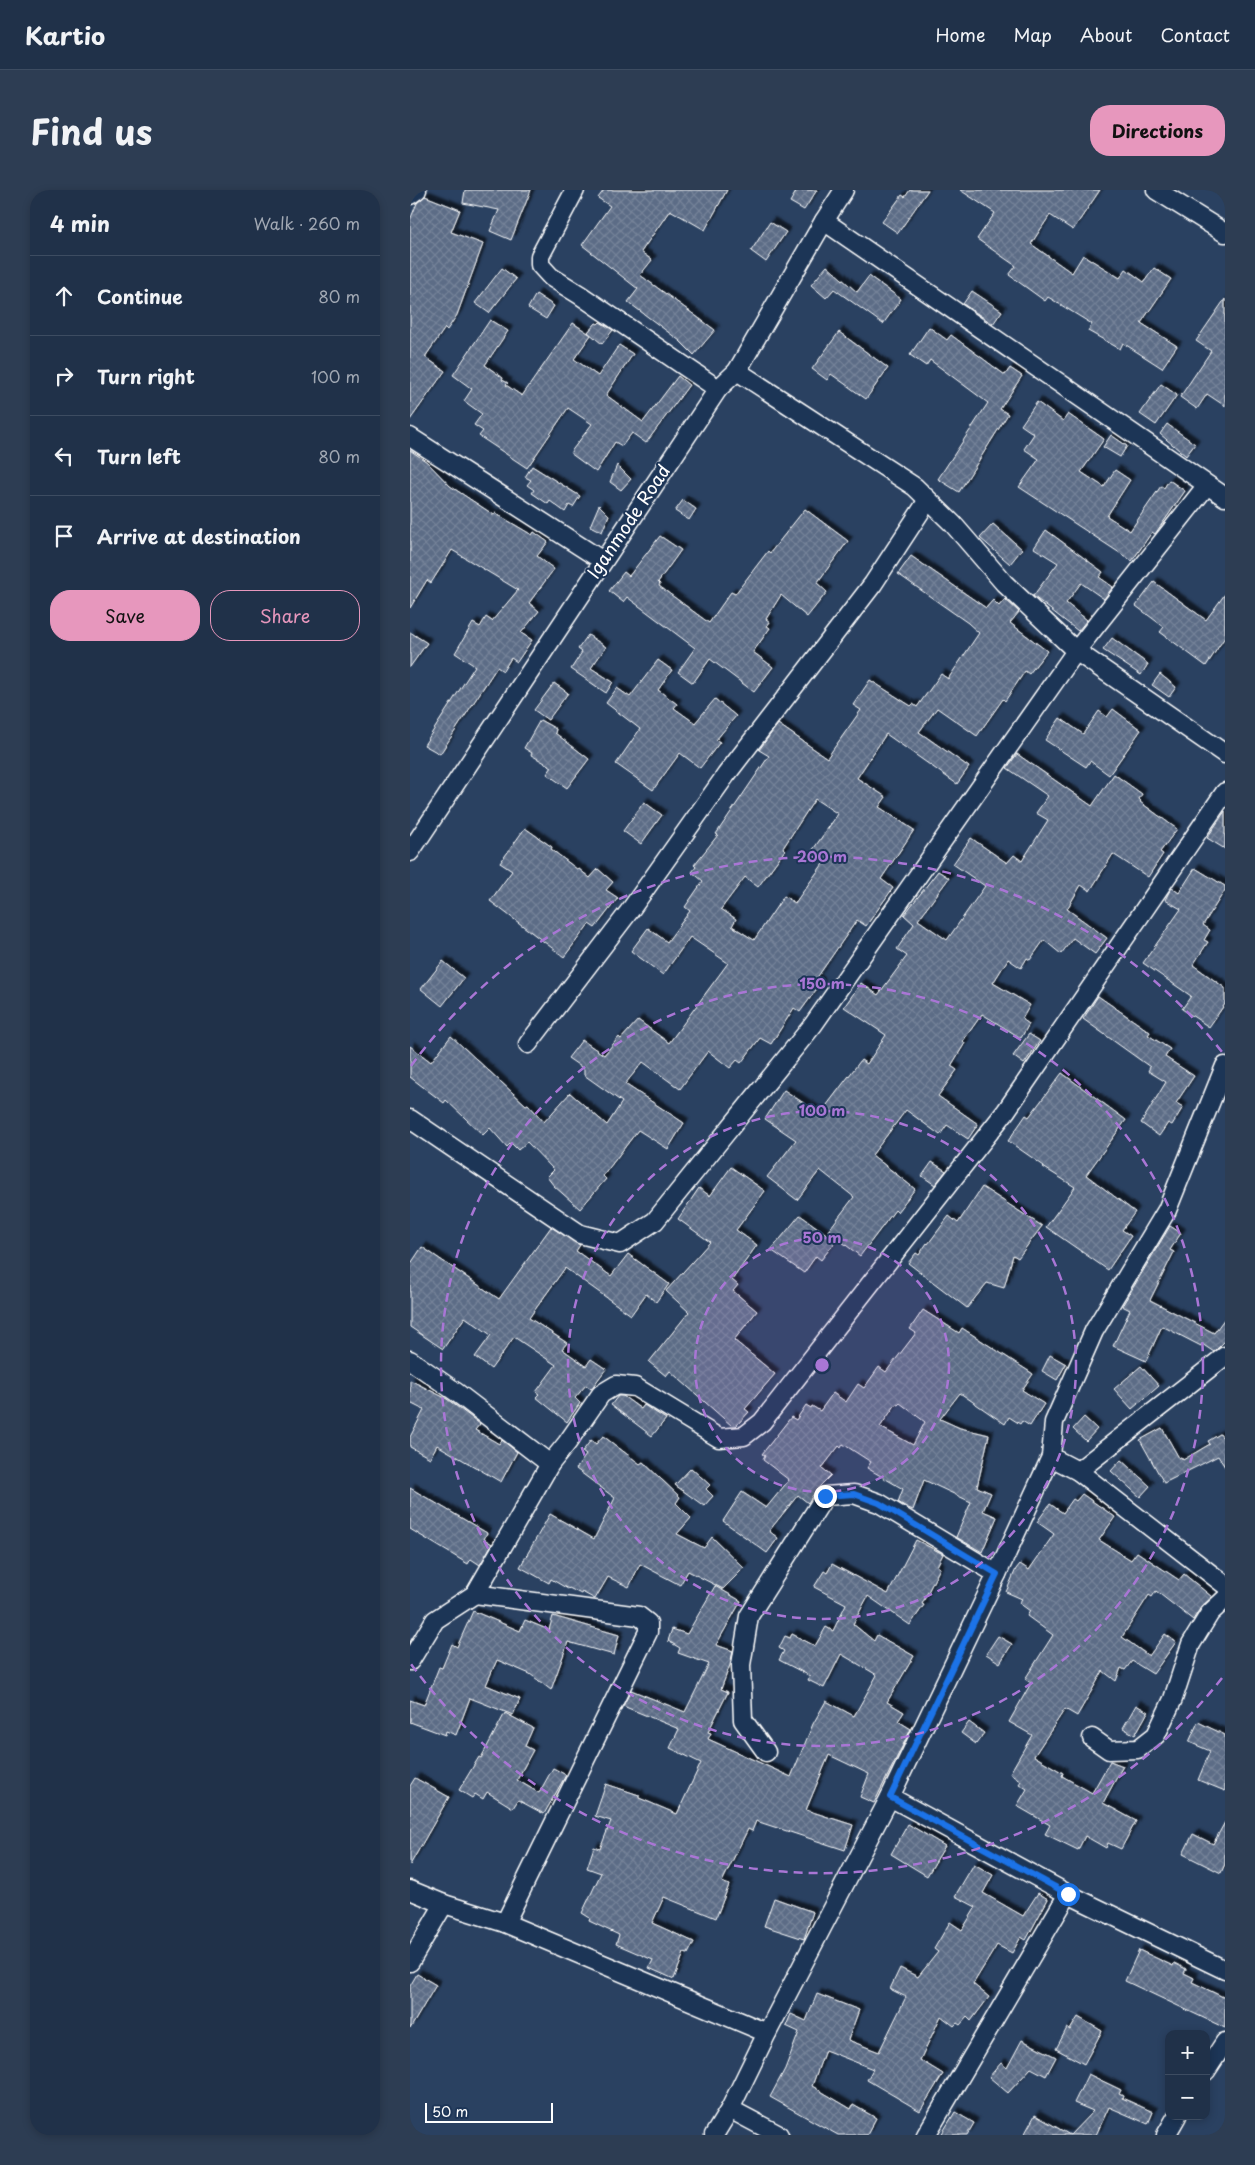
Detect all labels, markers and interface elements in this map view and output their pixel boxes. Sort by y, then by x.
text: Kartio [25,17,105,53]
text: Home [935,21,985,48]
text: Map [1013,21,1052,48]
text: About [1080,21,1132,48]
text: Contact [1160,21,1230,48]
text: Find us [30,104,152,157]
button: Directions [1090,105,1225,156]
text: 4 min [50,207,110,239]
text: Walk · 260 m [254,211,360,235]
icon: ahead [50,282,78,310]
text: Continue [97,282,183,310]
text: 80 m [318,284,360,308]
icon: right [50,362,78,390]
text: Turn right [97,362,195,390]
text: 100 m [311,364,360,388]
icon: left [50,442,78,470]
text: Turn left [97,442,181,470]
text: 80 m [318,444,360,468]
street label: Iganmode Road [579,459,676,584]
icon: arrive [50,522,78,550]
text: Arrive at destination [97,522,301,550]
button: Save [50,590,200,641]
button: Share [210,590,360,641]
text: 200 m [797,844,847,867]
text: 150 m [799,971,845,994]
text: 100 m [799,1098,845,1121]
text: 50 m [803,1225,841,1248]
centre of rings [813,1356,831,1374]
route end [814,1485,837,1508]
route start [1057,1883,1080,1906]
map controls [1165,2030,1210,2120]
button: + [1165,2030,1210,2075]
button: − [1165,2075,1210,2120]
scale bar [425,2100,552,2123]
text: 50 m [432,2101,468,2122]

